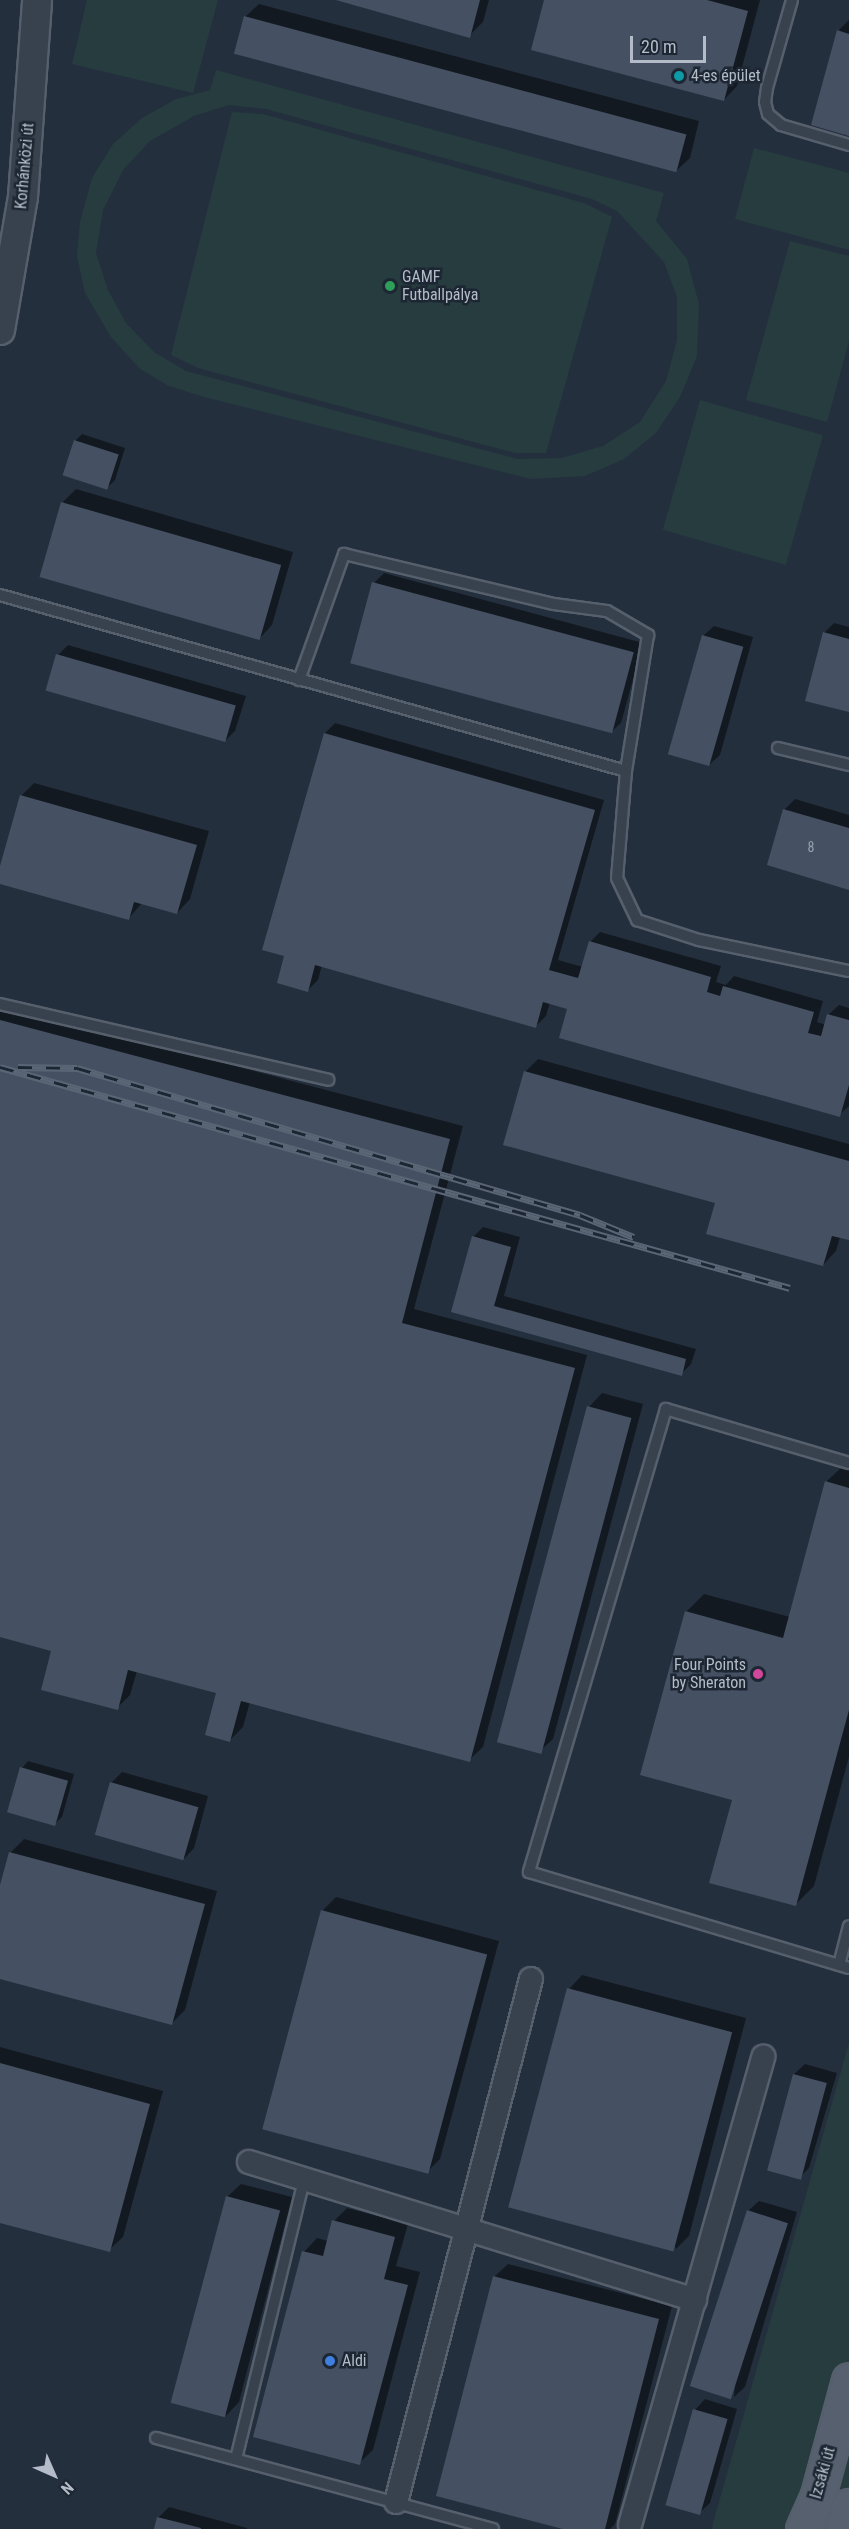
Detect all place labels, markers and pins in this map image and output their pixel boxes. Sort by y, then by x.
place label: 4-es épület [691,66,760,86]
marker: 4-es épület [672,69,686,83]
place label: GAMF Futballpálya [402,267,478,305]
marker: GAMF Futballpálya [383,279,397,293]
place label: Four Points by Sheraton [672,1655,746,1693]
marker: Four Points by Sheraton [751,1667,765,1681]
place label: Aldi [342,2351,367,2371]
marker: Aldi [323,2354,337,2368]

